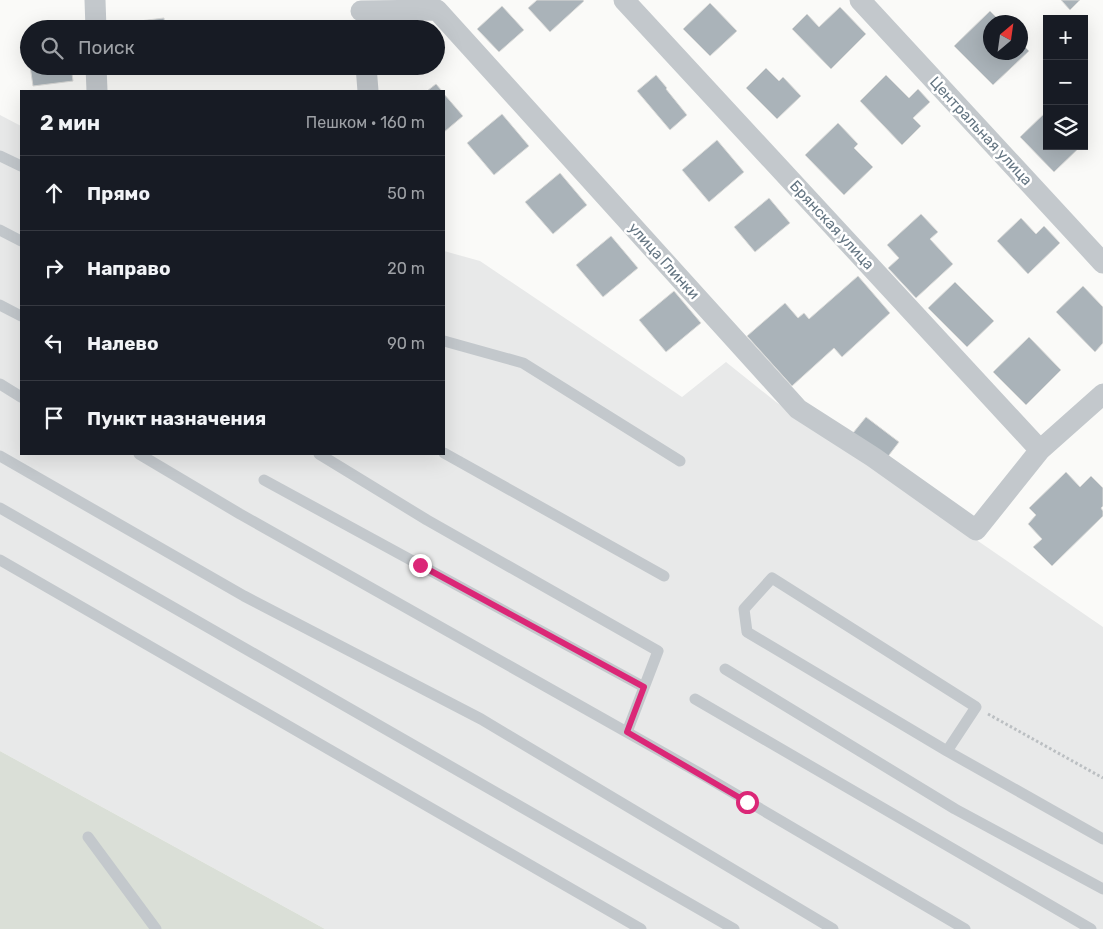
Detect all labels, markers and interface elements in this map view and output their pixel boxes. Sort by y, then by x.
north arrow [983,15,1028,60]
map controls [1043,15,1088,150]
button: + [1043,15,1088,60]
search box [20,20,445,75]
icon: search [38,34,66,62]
text: Поиск [78,36,135,59]
button: − [1043,60,1088,105]
street label: Центральная улица [926,73,1036,189]
button: layers [1043,105,1088,150]
text: 2 мин [40,110,100,135]
text: Пешком · 160 m [306,113,425,132]
street label: Брянская улица [786,177,878,273]
icon: ahead [40,179,68,207]
text: Прямо [87,182,150,205]
text: 50 m [387,184,425,203]
street label: улица Глинки [625,219,703,303]
icon: right [40,254,68,282]
text: Направо [87,257,171,280]
text: 20 m [387,259,425,278]
icon: left [40,329,68,357]
text: Налево [87,332,159,355]
text: 90 m [387,334,425,353]
icon: arrive [40,404,68,432]
text: Пункт назначения [87,407,266,430]
route end [409,554,432,577]
route start [736,791,759,814]

